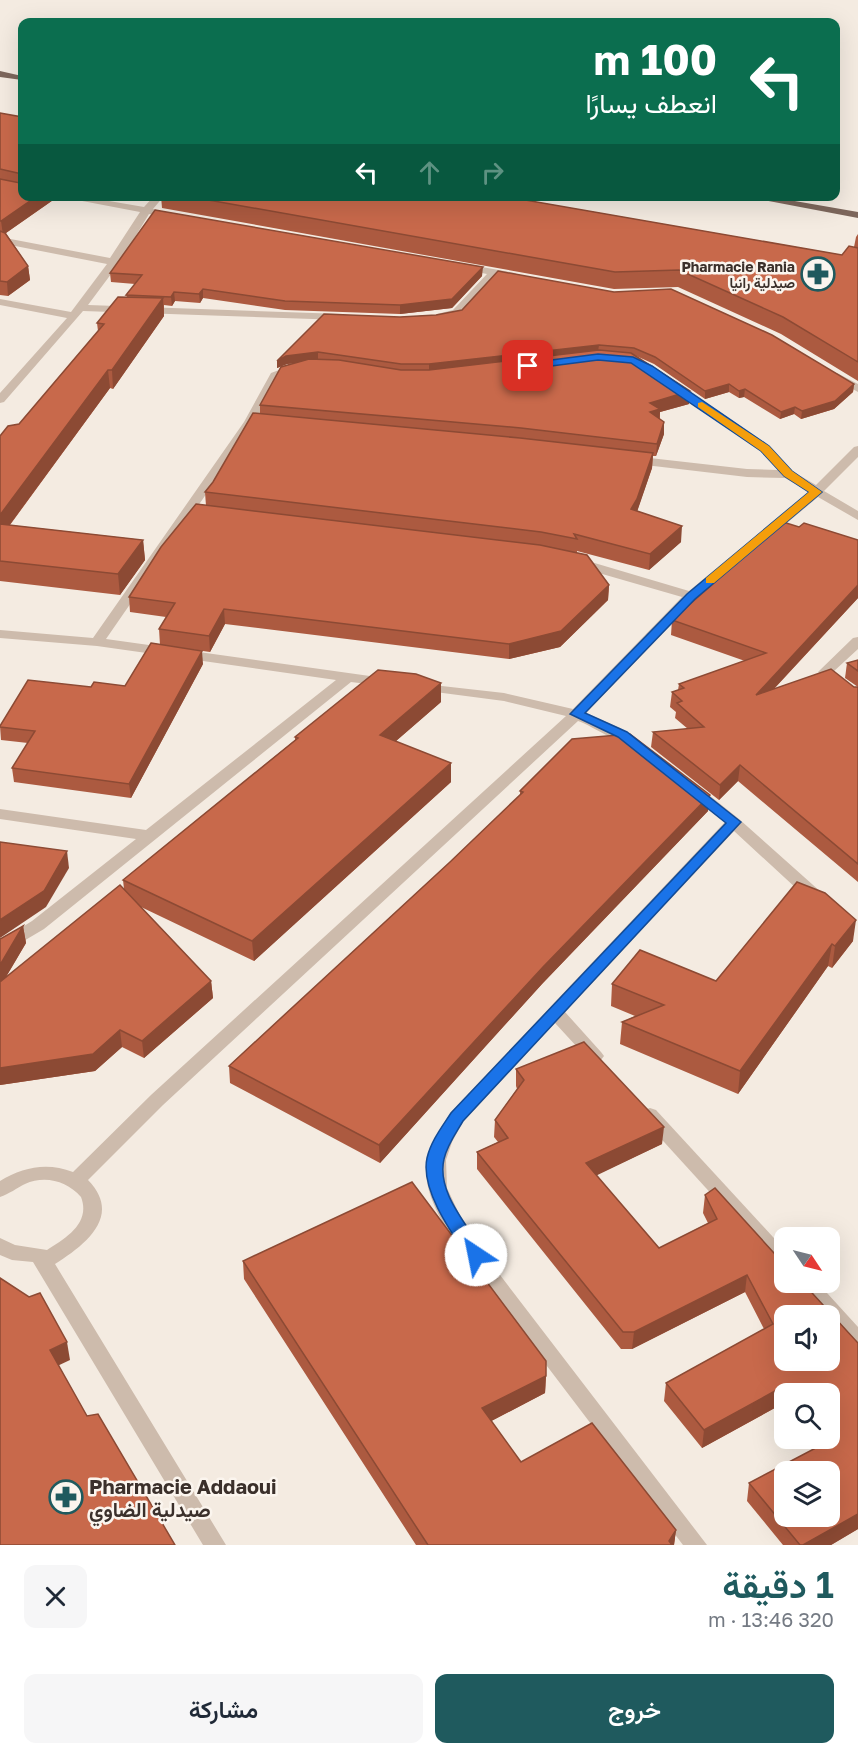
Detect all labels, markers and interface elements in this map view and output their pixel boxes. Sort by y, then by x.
text: 100 m [593,34,717,84]
icon: left [738,42,816,120]
text: انعطف يسارًا [586,87,717,119]
icon: left [350,156,383,189]
icon: ahead [413,156,446,189]
icon: right [476,156,509,189]
pharmacy icon: Pharmacie Rania صيدلية رانيا [800,256,836,292]
place label: Pharmacie Rania صيدلية رانيا [681,258,795,292]
pin [502,340,553,391]
icon: arrive [511,349,544,382]
position arrow [444,1223,508,1287]
north arrow [774,1227,840,1293]
map controls [774,1227,840,1527]
button: sound [774,1305,840,1371]
button: search [774,1383,840,1449]
button: layers [774,1461,840,1527]
place label: Pharmacie Addaoui صيدلية الضاوي [89,1474,276,1527]
pharmacy icon: Pharmacie Addaoui صيدلية الضاوي [48,1479,84,1515]
text: 1 دقيقة [722,1563,834,1606]
button: close [24,1565,87,1628]
text: 320 m · 13:46 [708,1607,834,1631]
button: مشاركة [24,1674,423,1743]
button: خروج [435,1674,834,1743]

